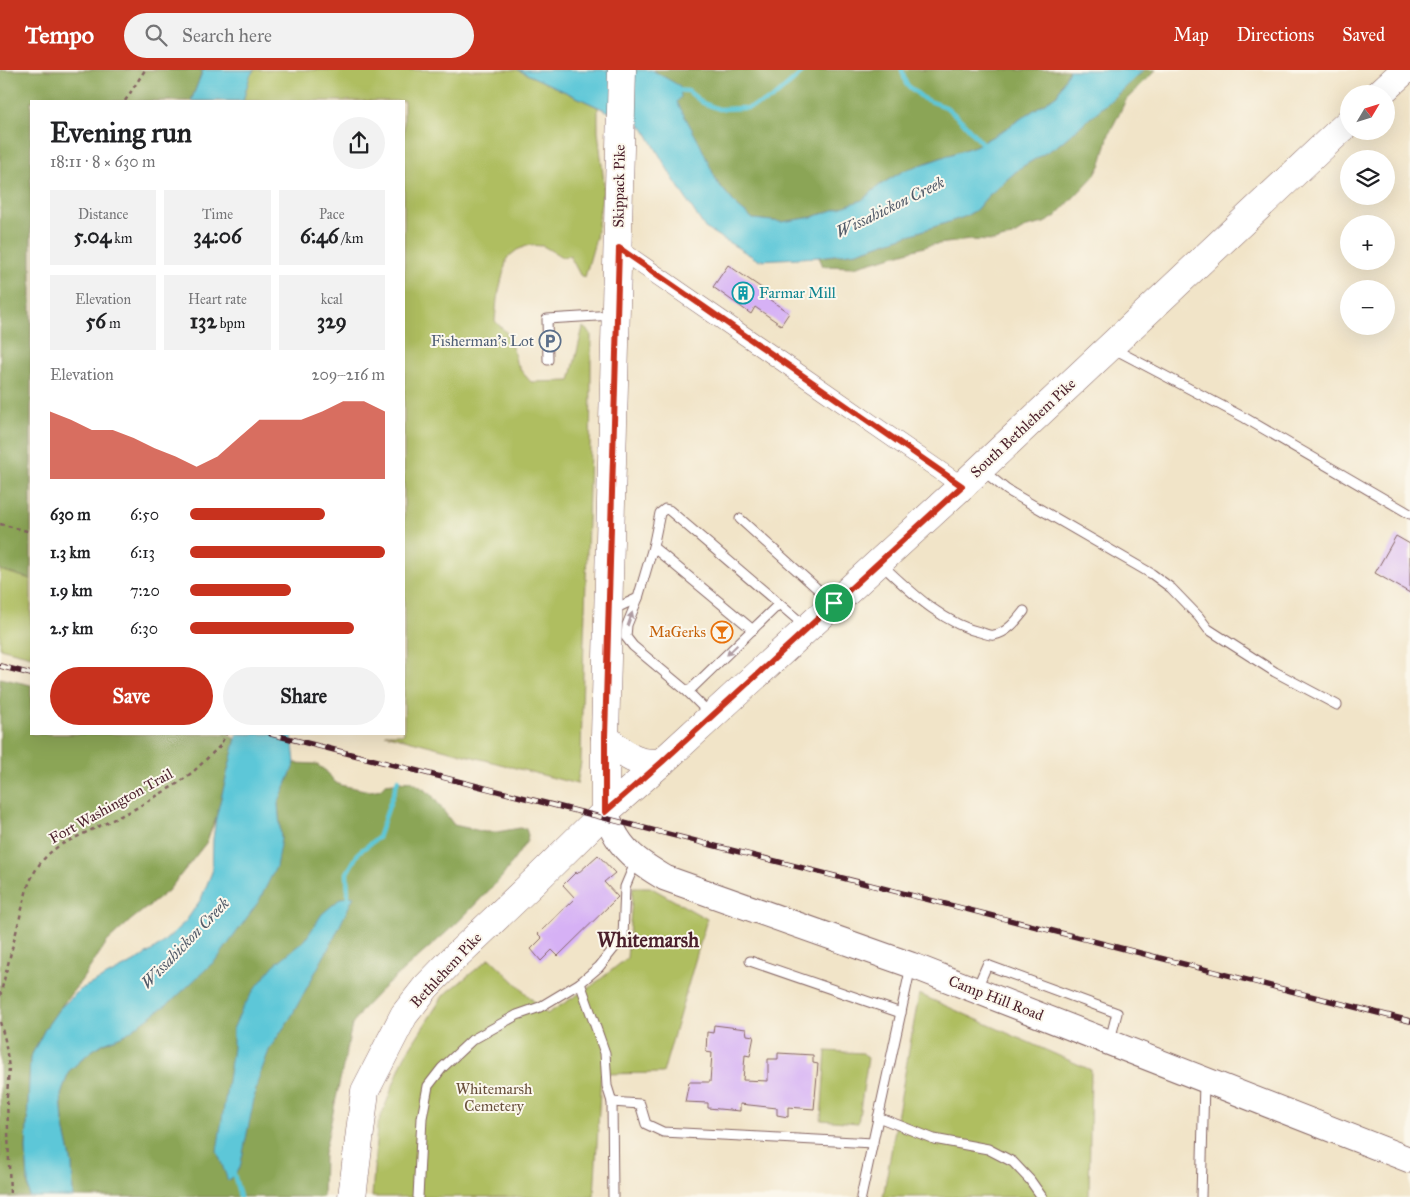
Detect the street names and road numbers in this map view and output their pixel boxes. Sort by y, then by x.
street label: Skippack Pike [609,144,629,228]
street label: South Bethlehem Pike [967,375,1079,481]
street label: Fort Washington Trail [46,764,177,847]
street label: Bethlehem Pike [407,929,485,1011]
street label: Camp Hill Road [946,972,1046,1025]

